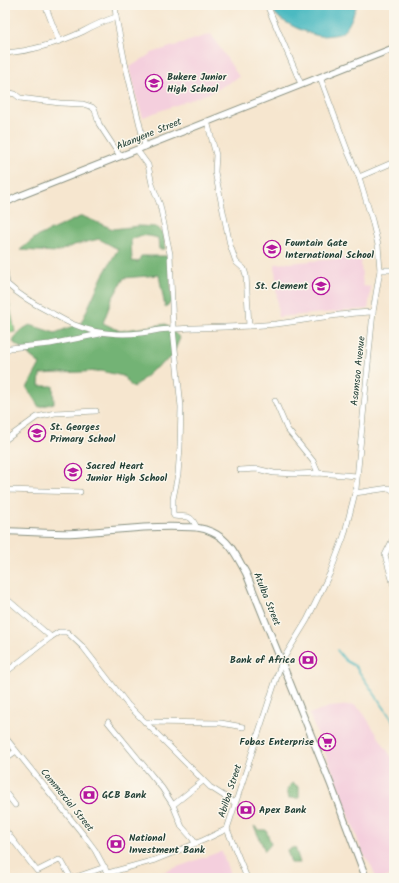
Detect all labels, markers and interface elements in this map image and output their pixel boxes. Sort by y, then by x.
place label: Bukere Junior High School [167,69,227,97]
school or university icon: Bukere Junior High School [144,73,164,93]
street label: Akanyene Street [114,114,184,154]
place label: Fountain Gate International School [285,235,374,263]
school or university icon: Fountain Gate International School [262,239,282,259]
school or university icon: St. Clement [311,276,331,296]
place label: St. Clement [255,278,308,294]
street label: Asamsoo Avenue [346,335,370,407]
place label: St. Georges Primary School [50,419,116,447]
school or university icon: St. Georges Primary School [27,423,47,443]
place label: Sacred Heart Junior High School [86,458,167,486]
school or university icon: Sacred Heart Junior High School [63,462,83,482]
street label: Atulba Street [249,570,285,628]
bank icon: Bank of Africa [298,650,318,670]
place label: Bank of Africa [230,652,295,668]
supermarket icon: Fobas Enterprise [317,732,337,752]
place label: Fobas Enterprise [240,734,314,750]
street label: Abilba Street [214,762,246,820]
street label: Commercial Street [36,765,98,835]
bank icon: GCB Bank [79,785,99,805]
place label: GCB Bank [102,787,147,803]
bank icon: Apex Bank [236,800,256,820]
place label: Apex Bank [259,802,307,818]
place label: National Investment Bank [129,830,206,858]
bank icon: National Investment Bank [106,834,126,854]

